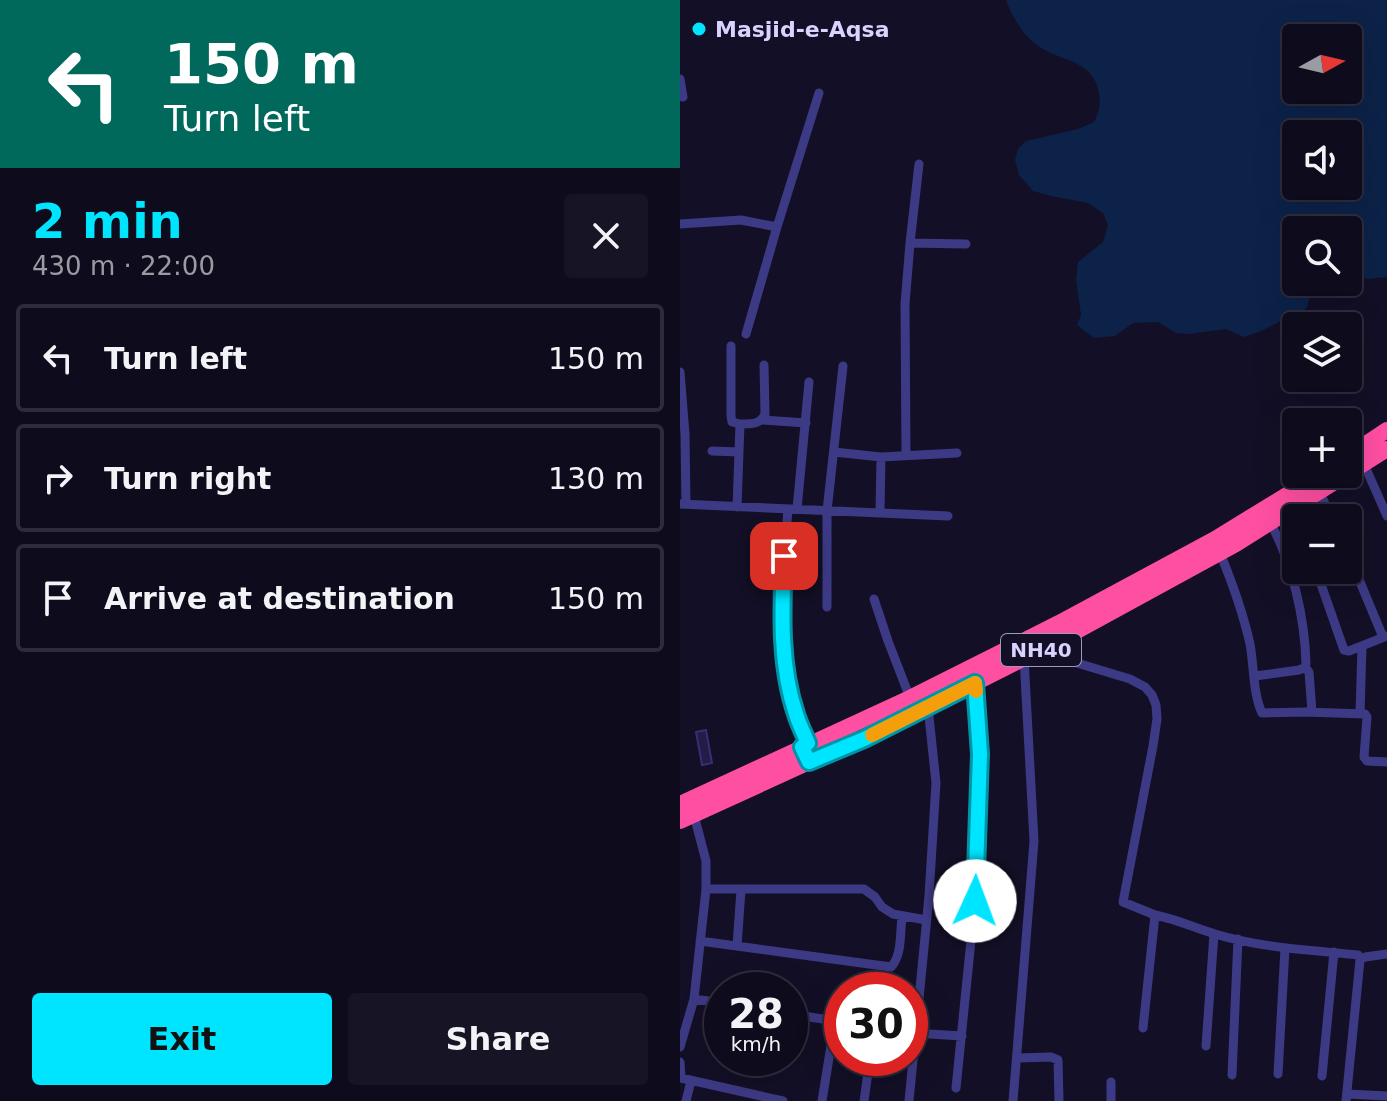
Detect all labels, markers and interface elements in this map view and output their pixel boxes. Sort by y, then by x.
place label: Masjid-e-Aqsa [715,17,890,42]
marker: Masjid-e-Aqsa [690,20,708,38]
north arrow [1282,24,1362,104]
map controls [1282,24,1362,584]
text: 150 m [164,31,359,96]
icon: left [32,32,136,136]
text: Turn left [164,98,310,139]
button: sound [1282,120,1362,200]
text: 2 min [32,193,183,249]
button: close [564,194,648,278]
button: search [1282,216,1362,296]
text: 430 m · 22:00 [32,251,215,281]
button: layers [1282,312,1362,392]
icon: left [36,336,80,380]
text: Turn left [104,341,247,376]
text: 150 m [548,341,644,376]
button: + [1282,408,1362,488]
icon: right [36,456,80,500]
text: Turn right [104,461,271,496]
text: 130 m [548,461,644,496]
button: − [1282,504,1362,584]
pin [750,522,818,590]
icon: arrive [762,534,806,578]
icon: arrive [36,576,80,620]
text: Arrive at destination [104,581,455,616]
text: 150 m [548,581,644,616]
road number: NH40 [1001,634,1081,666]
position arrow [933,859,1017,943]
speed limit sign: 30 [824,972,928,1076]
text: 28 [728,991,784,1037]
button: Exit [32,993,332,1085]
button: Share [348,993,648,1085]
text: km/h [731,1032,781,1056]

